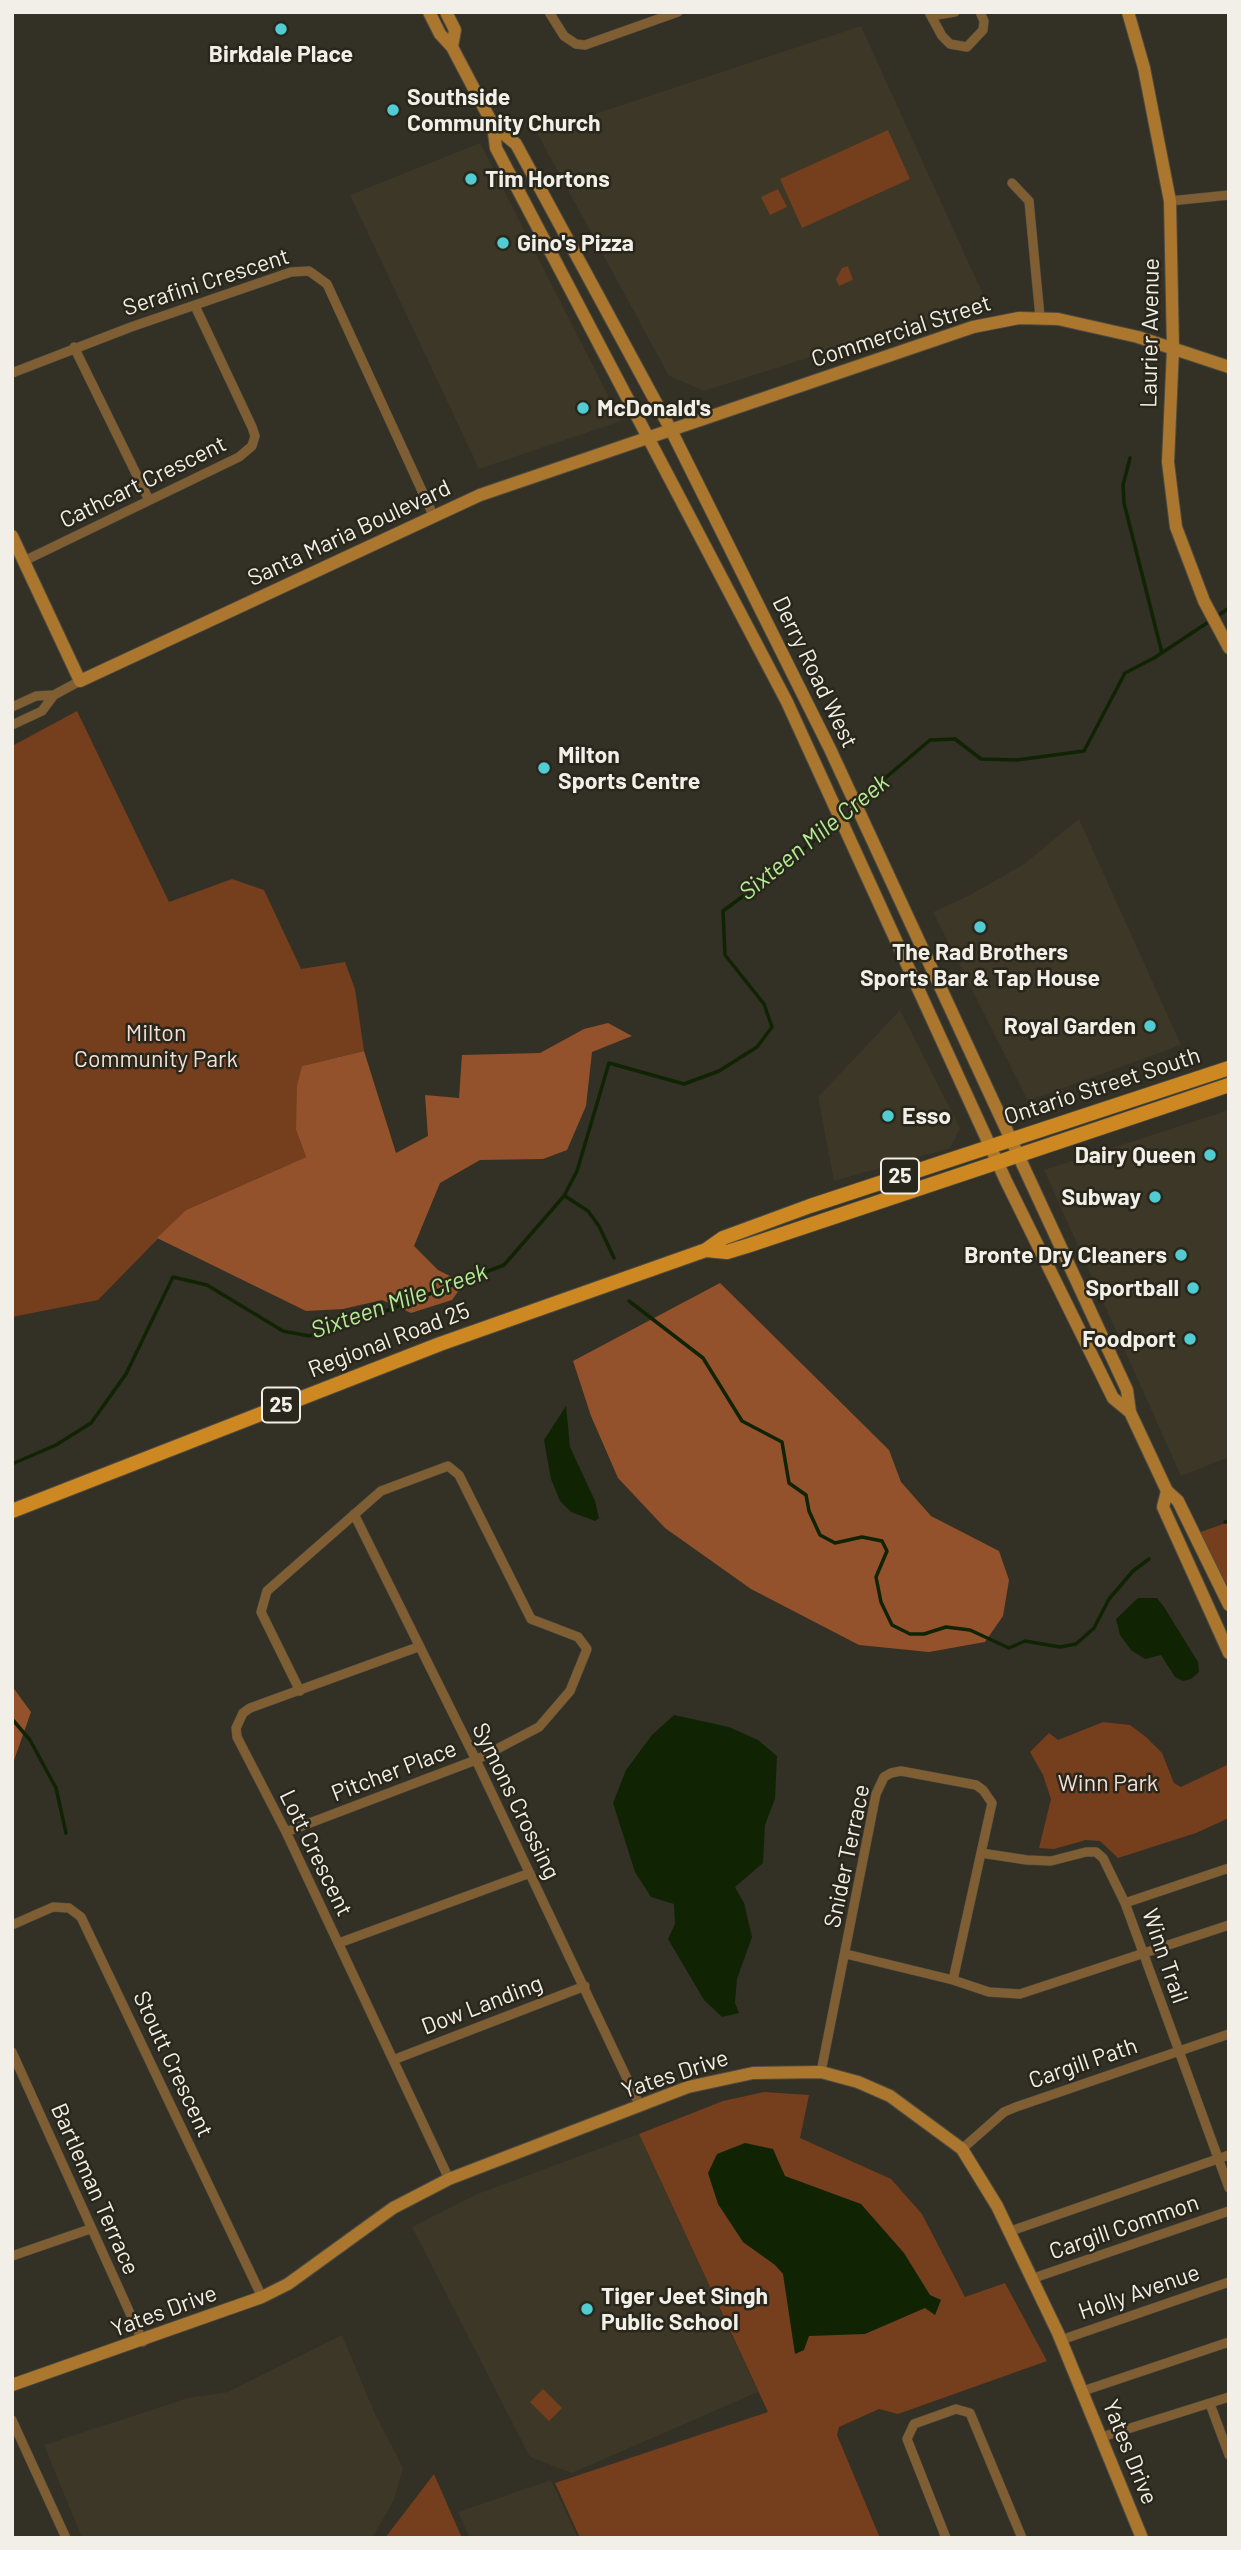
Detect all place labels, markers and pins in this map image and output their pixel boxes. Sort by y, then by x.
marker: Birkdale Place [273,21,289,37]
place label: Birkdale Place [209,40,353,68]
place label: Southside Community Church [407,83,601,137]
marker: Southside Community Church [385,102,401,118]
place label: Tim Hortons [485,165,610,193]
marker: Tim Hortons [463,171,479,187]
place label: Gino's Pizza [517,229,634,257]
marker: Gino's Pizza [495,235,511,251]
place label: McDonald's [597,394,711,422]
marker: McDonald's [575,400,591,416]
place label: Milton Sports Centre [558,741,700,795]
marker: Milton Sports Centre [536,760,552,776]
marker: The Rad Brothers Sports Bar & Tap House [972,919,988,935]
place label: The Rad Brothers Sports Bar & Tap House [860,938,1100,992]
place label: Royal Garden [1004,1012,1136,1040]
marker: Royal Garden [1142,1018,1158,1034]
place label: Esso [902,1102,951,1130]
marker: Esso [880,1108,896,1124]
place label: Dairy Queen [1075,1141,1196,1169]
marker: Dairy Queen [1202,1147,1218,1163]
place label: Subway [1061,1183,1141,1211]
marker: Subway [1147,1189,1163,1205]
place label: Bronte Dry Cleaners [964,1241,1167,1269]
marker: Bronte Dry Cleaners [1173,1247,1189,1263]
place label: Sportball [1085,1274,1179,1302]
marker: Sportball [1185,1280,1201,1296]
place label: Foodport [1082,1325,1176,1353]
marker: Foodport [1182,1331,1198,1347]
place label: Tiger Jeet Singh Public School [601,2282,768,2336]
marker: Tiger Jeet Singh Public School [579,2301,595,2317]

